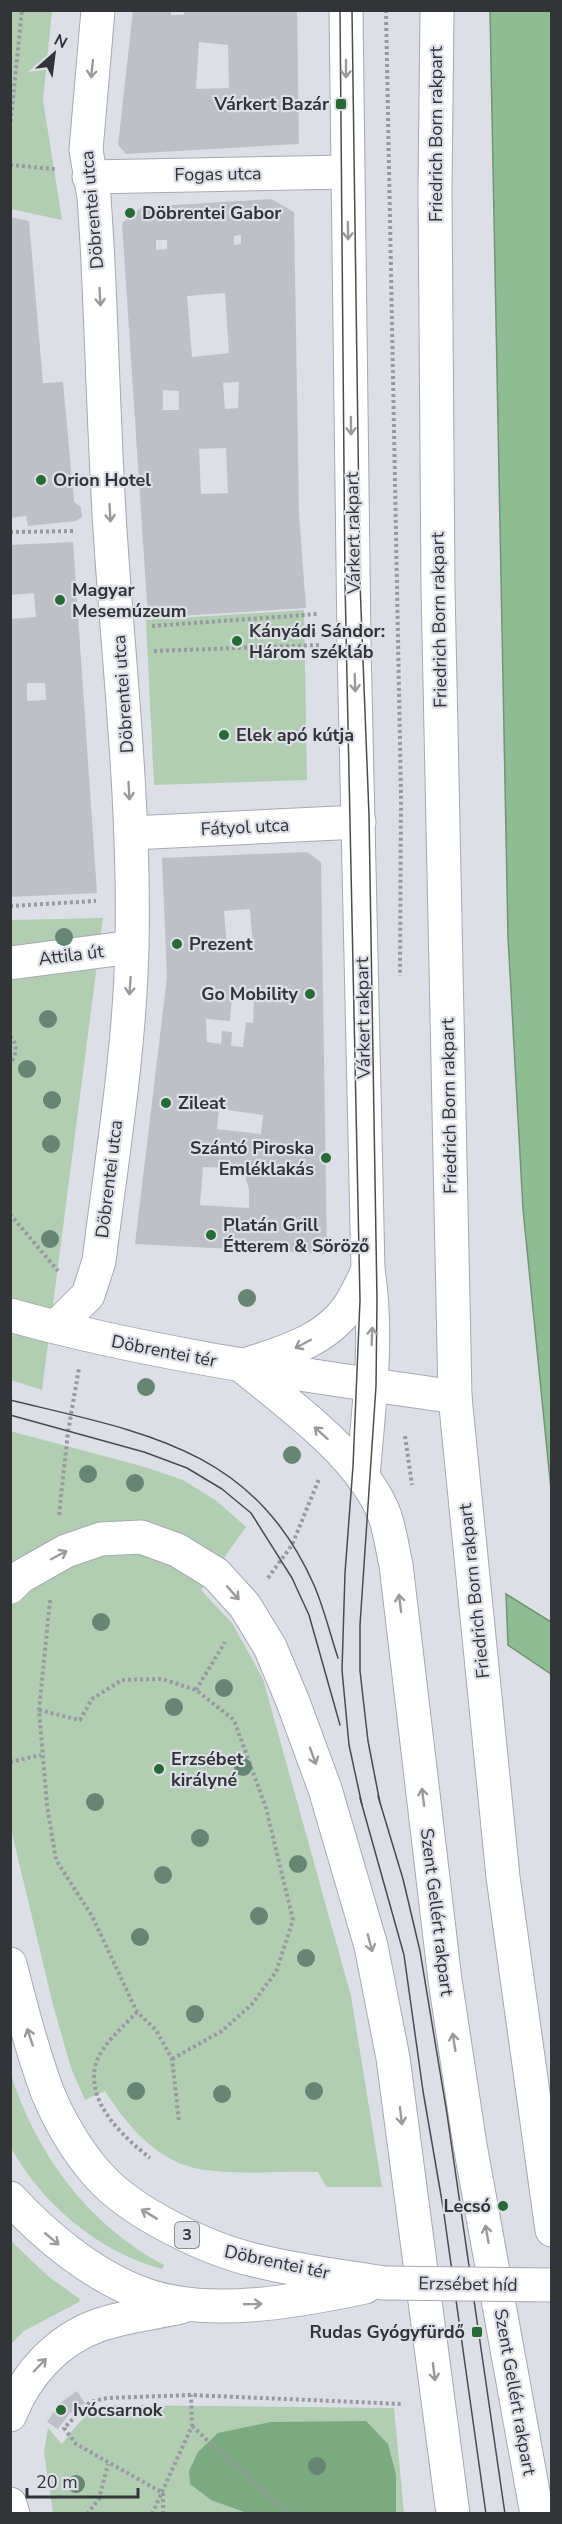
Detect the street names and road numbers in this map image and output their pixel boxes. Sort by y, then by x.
street label: Friedrich Born rakpart [424,45,448,222]
street label: Döbrentei utca [75,150,109,270]
street label: Fogas utca [174,161,262,187]
street label: Várkert rakpart [340,471,366,595]
street label: Friedrich Born rakpart [425,531,453,708]
street label: Döbrentei utca [107,634,139,754]
street label: Fátyol utca [200,813,290,841]
street label: Attila út [37,939,106,971]
street label: Várkert rakpart [350,956,376,1080]
street label: Friedrich Born rakpart [435,1017,463,1194]
street label: Döbrentei utca [90,1119,128,1239]
street label: Döbrentei tér [109,1329,219,1373]
street label: Friedrich Born rakpart [453,1502,495,1680]
street label: Szent Gellért rakpart [415,1827,459,1998]
road number: 3 [175,2222,199,2248]
street label: Döbrentei tér [222,2239,332,2285]
street label: Erzsébet híd [418,2271,518,2297]
street label: Szent Gellért rakpart [489,2307,542,2478]

